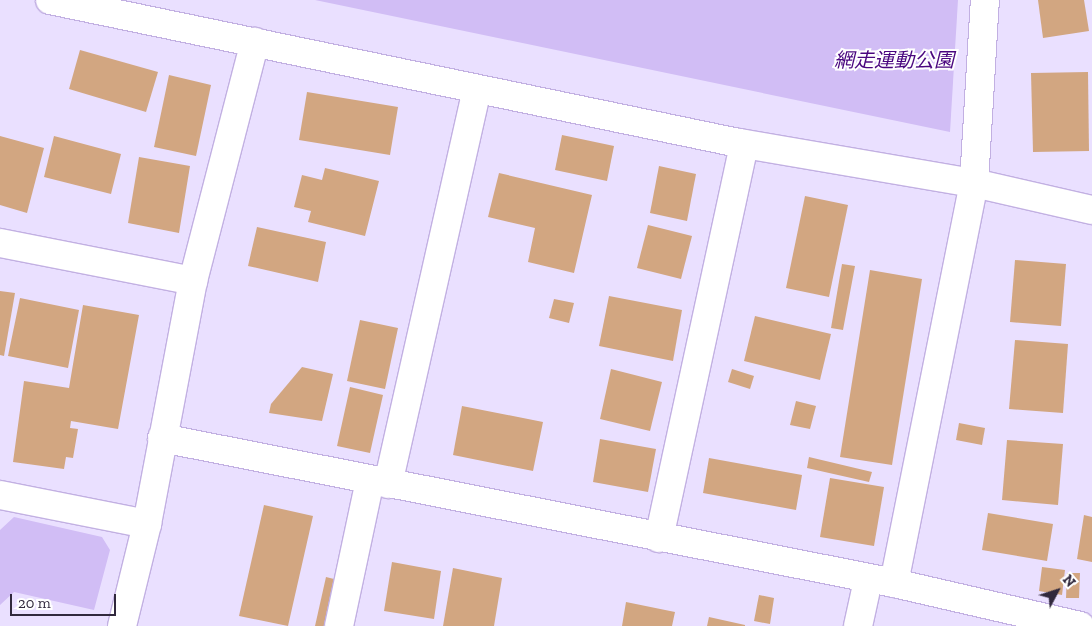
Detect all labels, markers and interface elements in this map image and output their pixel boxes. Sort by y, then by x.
park label: 網走運動公園 [834,48,954,72]
north arrow [1032,566,1082,616]
text: N [1059,571,1079,591]
scale bar [12,584,119,616]
text: 20 m [18,594,51,612]

